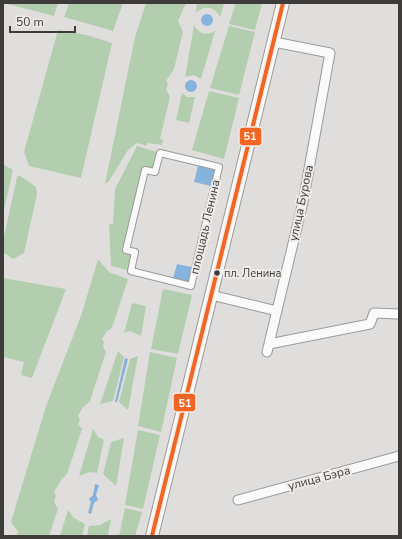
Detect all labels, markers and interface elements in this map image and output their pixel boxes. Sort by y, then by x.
scale bar [10,8,75,34]
text: 50 m [16,14,44,30]
line badge: 51 [239,127,262,146]
text: 51 [243,129,257,144]
street label: улица Бурова [285,163,317,243]
street label: площадь Ленина [186,178,224,276]
place label: пл. Ленина [224,266,282,281]
marker: пл. Ленина [212,268,222,278]
line badge: 51 [173,393,196,412]
text: 51 [178,396,192,411]
street label: улица Бэра [286,462,352,494]

